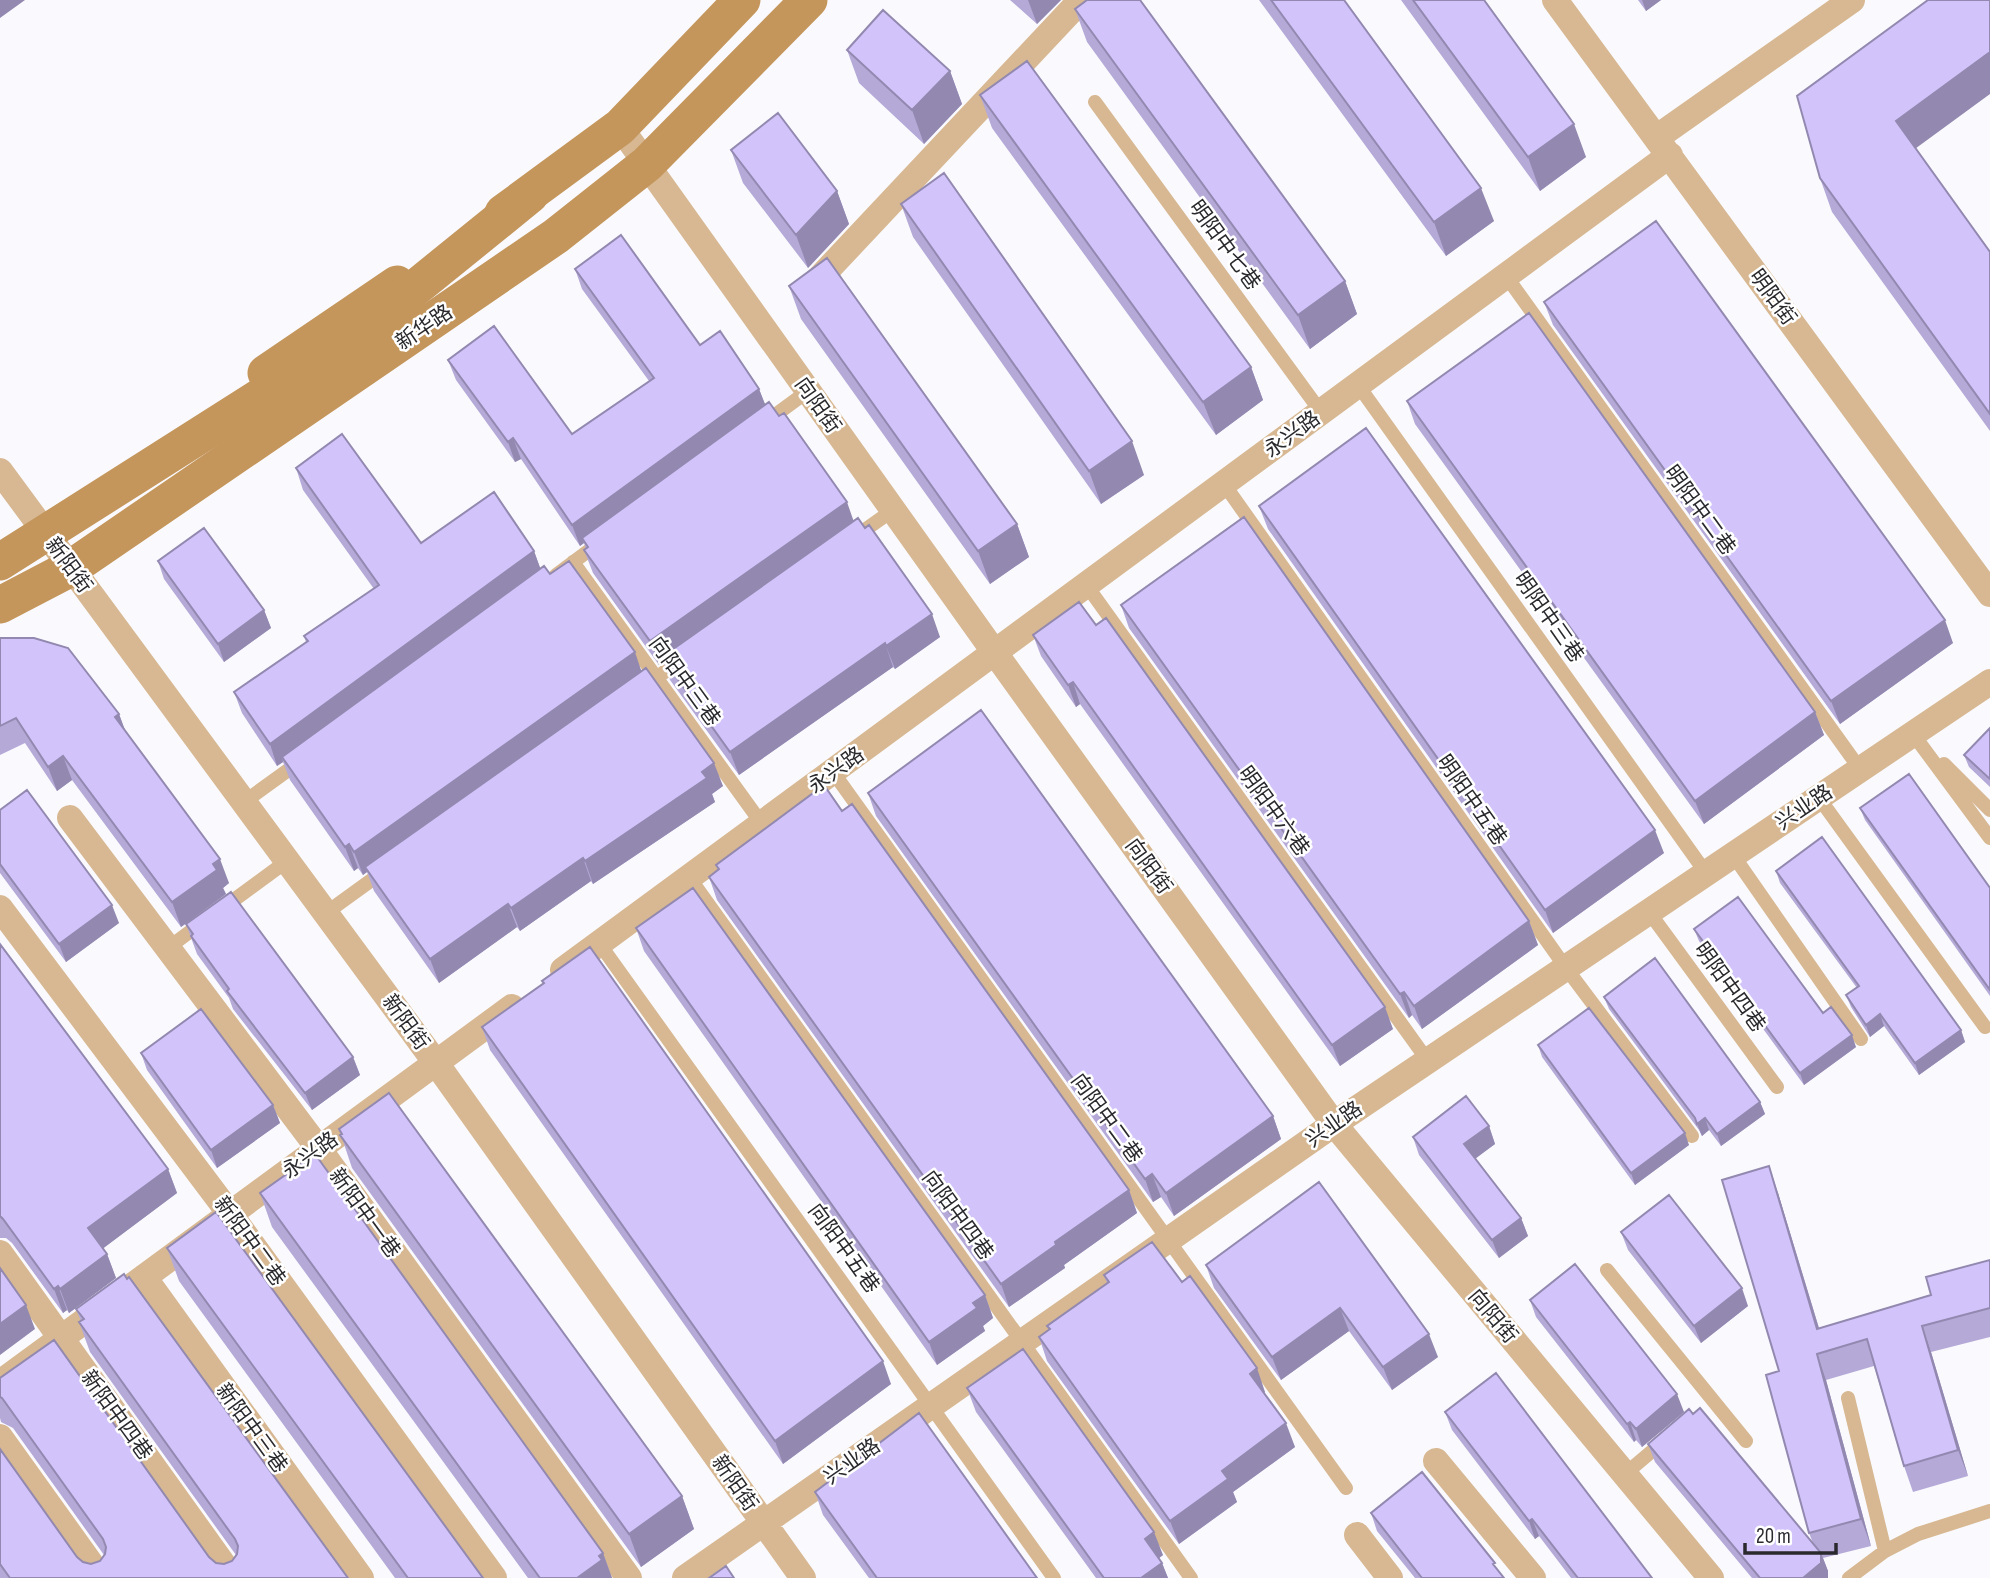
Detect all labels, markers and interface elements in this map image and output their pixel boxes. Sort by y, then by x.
street label: 明阳中七巷 [1184,195,1266,295]
street label: 明阳街 [1744,264,1801,330]
street label: 新华路 [391,299,457,355]
street label: 向阳街 [789,372,846,438]
street label: 永兴路 [1259,406,1325,463]
street label: 明阳中二巷 [1659,460,1741,560]
street label: 新阳街 [40,532,97,598]
street label: 明阳中三巷 [1508,567,1589,667]
street label: 向阳中三巷 [644,631,726,731]
street label: 永兴路 [803,742,869,799]
street label: 明阳中五巷 [1431,750,1512,850]
street label: 明阳中六巷 [1233,761,1315,861]
street label: 兴业路 [1771,779,1837,835]
street label: 向阳街 [1120,833,1177,899]
street label: 明阳中四巷 [1689,937,1771,1037]
street label: 新阳街 [377,989,434,1055]
street label: 向阳中二巷 [1066,1068,1148,1168]
street label: 兴业路 [1301,1096,1367,1153]
street label: 永兴路 [277,1127,343,1184]
street label: 新阳中一巷 [324,1163,406,1263]
street label: 向阳中四巷 [917,1165,999,1265]
street label: 新阳中二巷 [209,1191,291,1291]
street label: 向阳中五巷 [803,1198,885,1298]
street label: 向阳街 [1463,1284,1522,1348]
street label: 新阳中四巷 [76,1365,158,1465]
street label: 新阳中三巷 [211,1378,293,1478]
street label: 兴业路 [819,1433,885,1490]
street label: 新阳街 [706,1450,763,1516]
scale bar [1745,1512,1836,1556]
text: 20 m [1756,1524,1791,1549]

